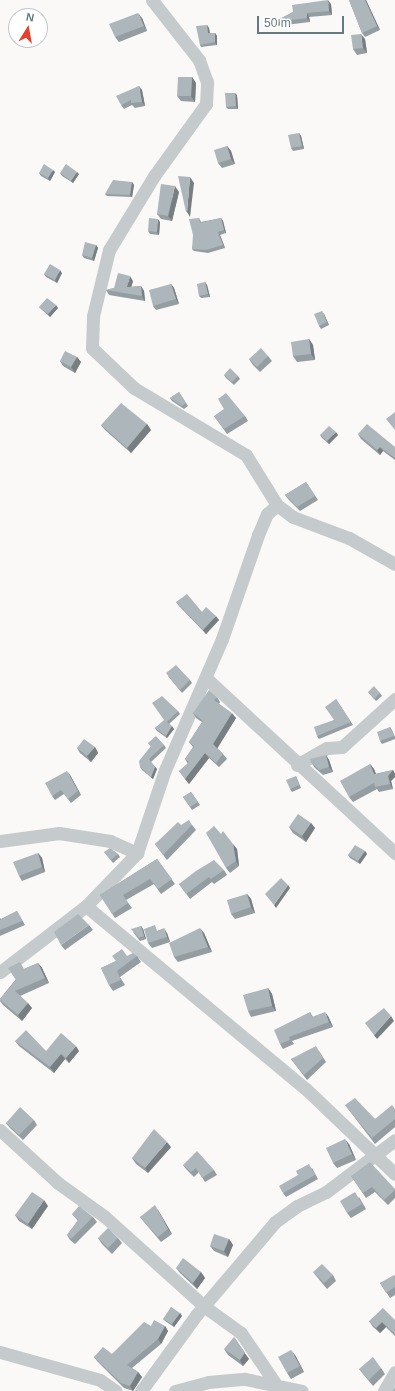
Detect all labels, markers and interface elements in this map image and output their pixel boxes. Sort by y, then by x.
north arrow [8,8,48,48]
scale bar [259,8,346,34]
text: N [25,11,35,24]
text: 50 m [264,16,291,30]

